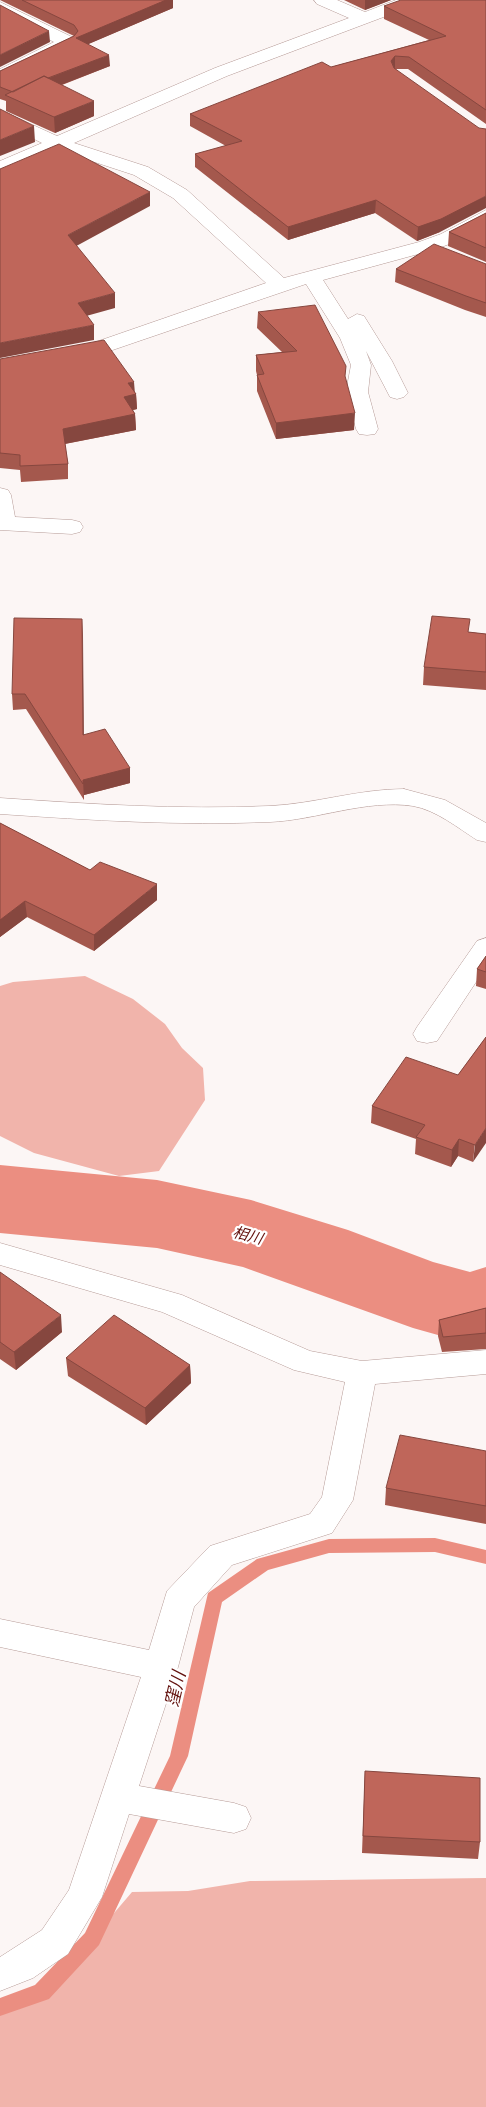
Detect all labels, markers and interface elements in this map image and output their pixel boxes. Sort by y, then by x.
water label: 相川 [231,1222,267,1249]
water label: 窪川 [160,1667,191,1709]

